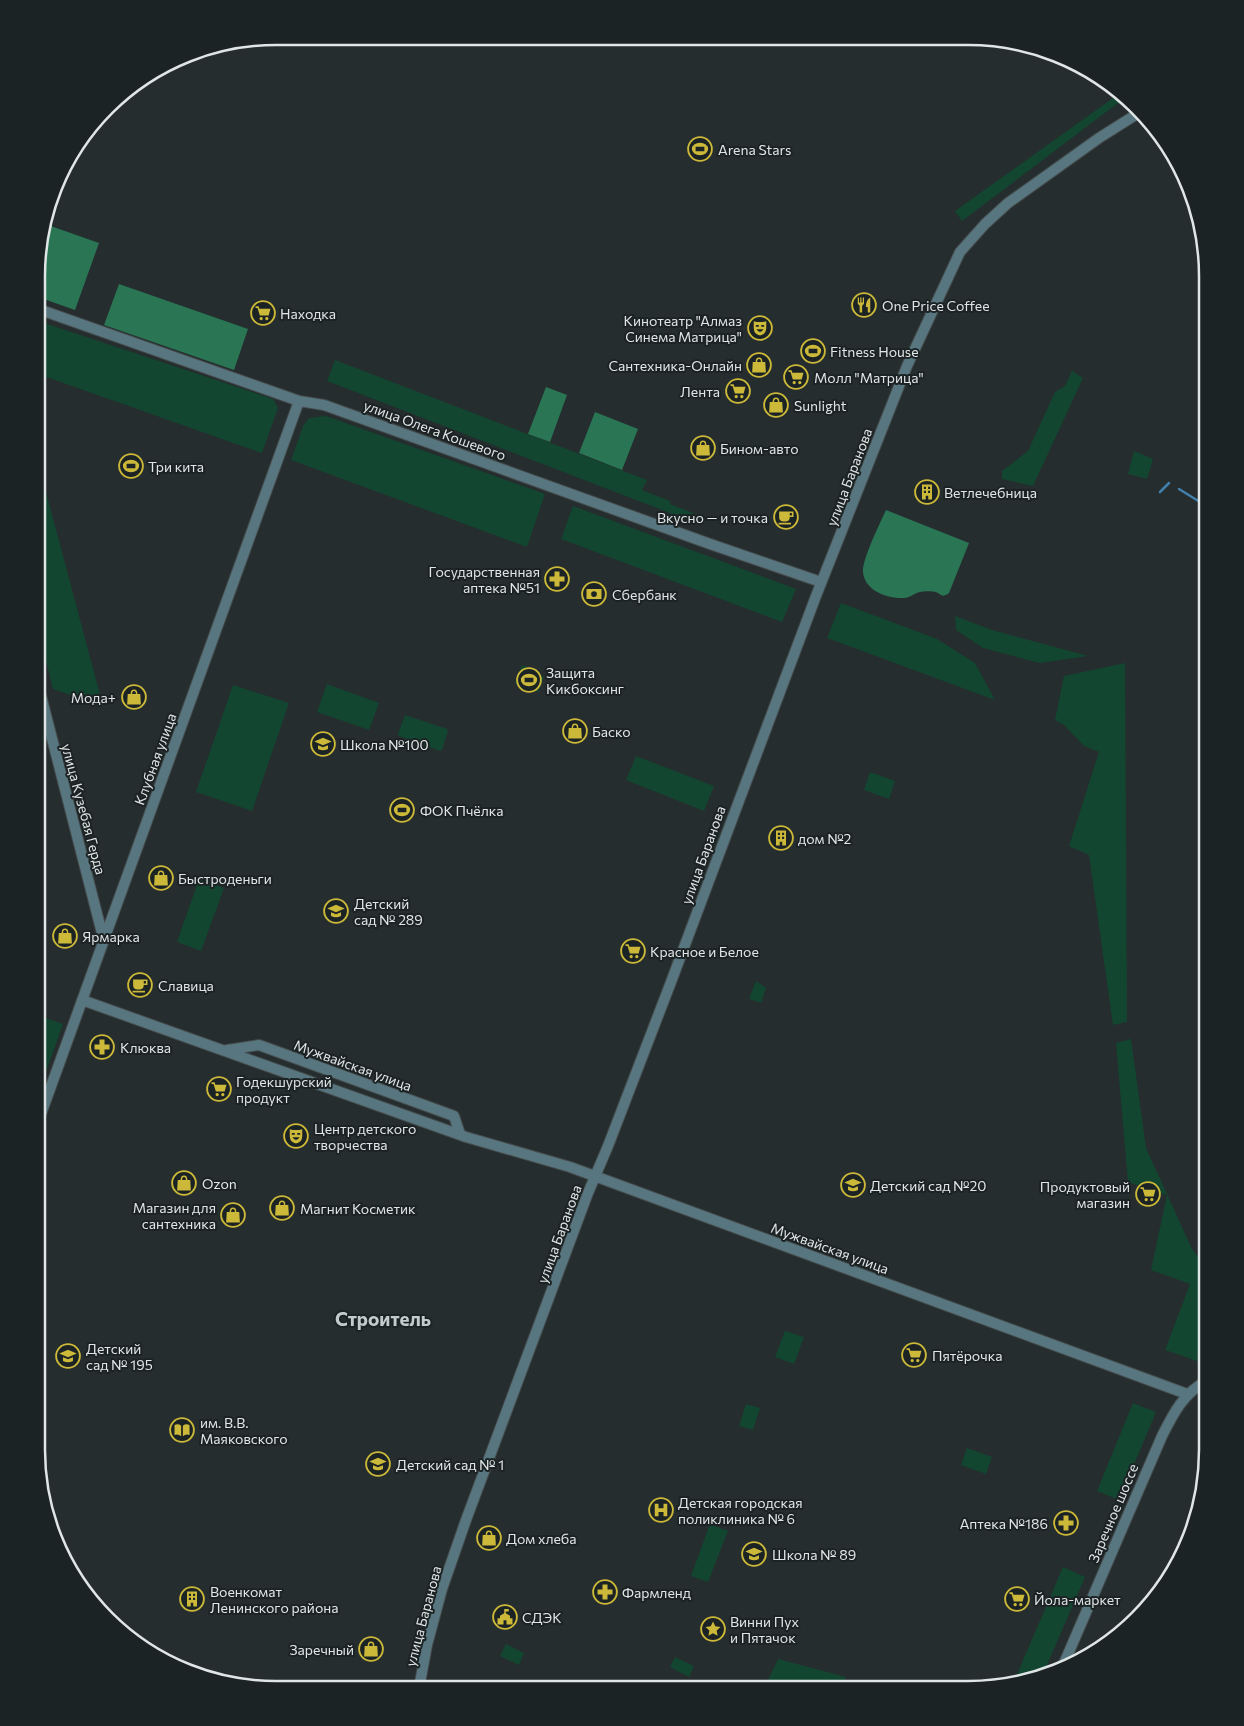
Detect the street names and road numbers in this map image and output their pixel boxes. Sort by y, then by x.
street label: улица Олега Кошевого [362,396,508,464]
street label: улица Баранова [823,426,875,528]
street label: Клубная улица [130,711,180,807]
street label: улица Кузебая Герда [58,742,110,876]
street label: улица Баранова [677,803,729,907]
street label: Мужвайская улица [292,1036,414,1094]
street label: улица Баранова [533,1182,585,1286]
street label: Мужвайская улица [769,1219,891,1277]
street label: Заречное шоссе [1084,1461,1142,1565]
street label: улица Баранова [401,1564,445,1668]

